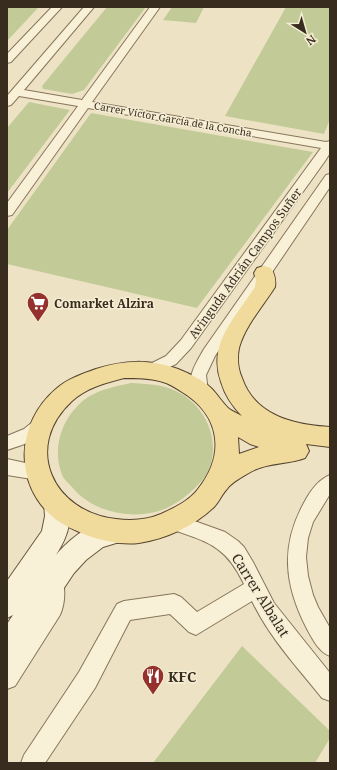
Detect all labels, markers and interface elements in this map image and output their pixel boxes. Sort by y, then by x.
north arrow [285,12,325,52]
text: N [303,32,319,49]
street label: Carrer Víctor García de la Concha [93,98,253,140]
street label: Avinguda Adrián Campos Suñer [184,184,306,342]
supermarket icon: Comarket Alzira [25,290,51,323]
place label: Comarket Alzira [54,295,154,312]
street label: Carrer Albalat [228,550,294,640]
restaurant icon: KFC [140,663,166,696]
place label: KFC [168,667,196,686]

